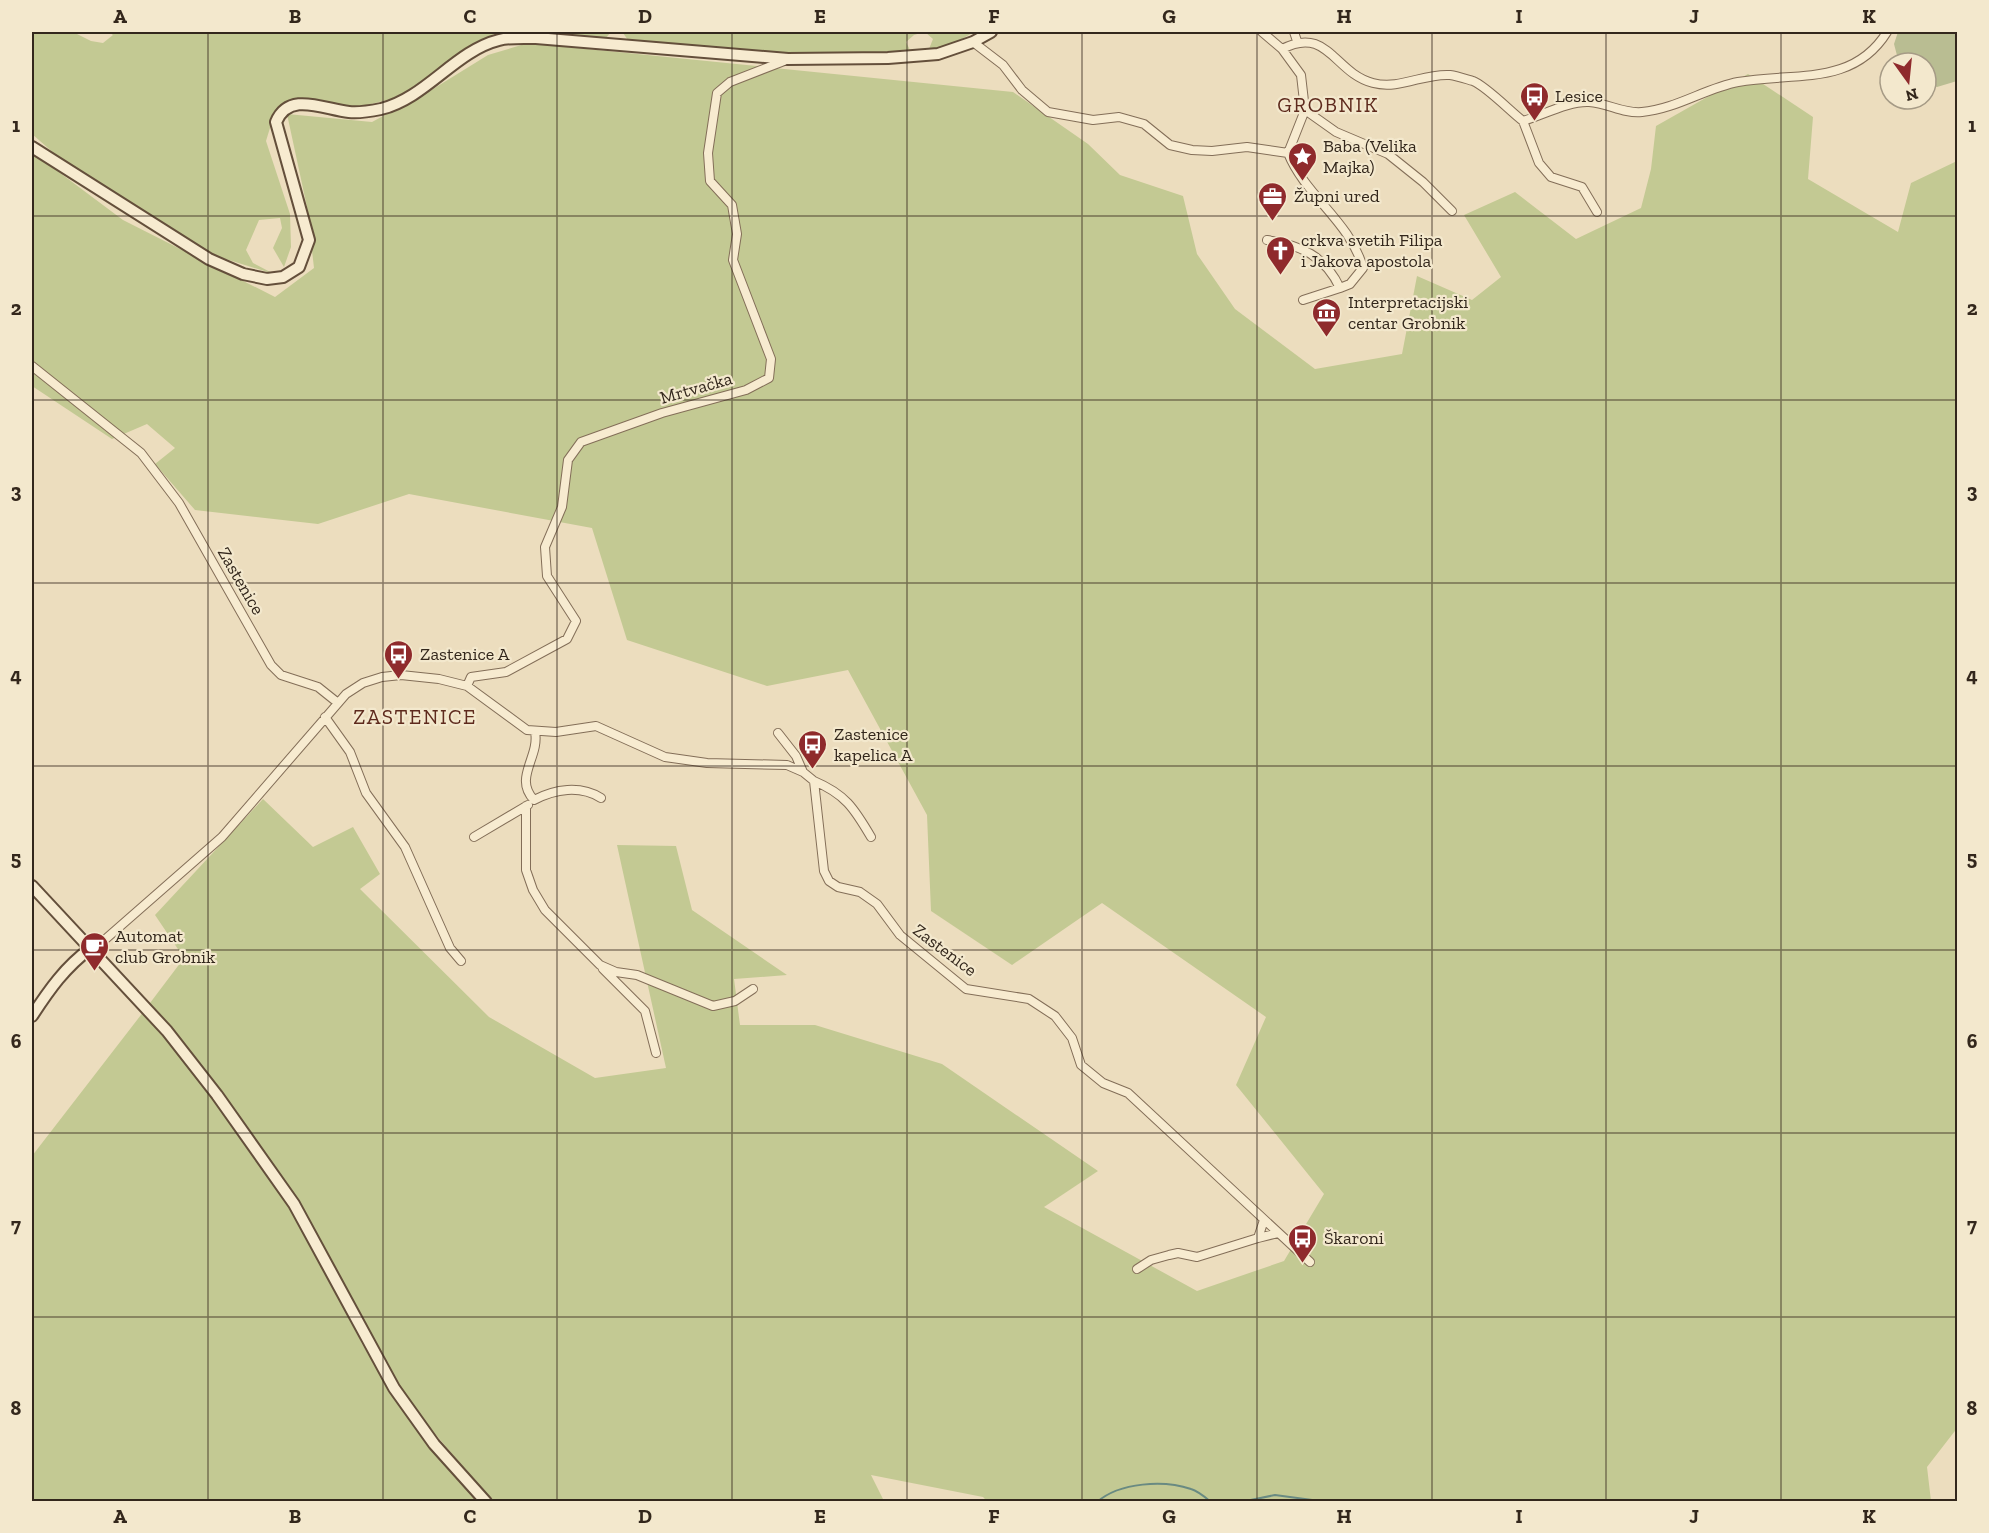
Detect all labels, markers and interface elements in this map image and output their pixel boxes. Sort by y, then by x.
text: A [113,4,127,28]
text: B [289,4,301,28]
text: C [464,4,477,28]
text: D [638,4,652,28]
text: E [814,4,826,28]
text: F [988,4,1000,28]
text: G [1162,4,1176,28]
text: H [1336,4,1352,28]
text: I [1515,4,1523,28]
text: J [1689,4,1699,28]
text: K [1862,4,1876,28]
north arrow [1878,51,1938,111]
bus stop icon: Lesice [1518,80,1550,122]
text: N [1903,84,1920,106]
place label: Lesice [1555,85,1603,107]
district label: GROBNIK [1277,92,1379,117]
text: 1 [12,113,20,137]
text: 1 [1968,113,1976,137]
place label: Baba (Velika Majka) [1323,135,1417,178]
place icon: Baba (Velika Majka) [1286,140,1318,182]
office icon: Župni ured [1257,180,1289,222]
place label: Župni ured [1294,185,1380,207]
place label: crkva svetih Filipa i Jakova apostola [1301,229,1443,272]
church icon: crkva svetih Filipa i Jakova apostola [1264,234,1296,276]
place label: Interpretacijski centar Grobnik [1348,291,1468,334]
text: 2 [11,296,22,320]
museum icon: Interpretacijski centar Grobnik [1311,296,1343,338]
text: 2 [1967,296,1978,320]
street label: Mrtvačka [657,367,735,409]
text: 3 [11,479,22,503]
text: 3 [1967,479,1978,503]
street label: Zastenice [213,543,269,619]
bus stop icon: Zastenice A [383,638,415,680]
place label: Zastenice A [420,643,510,665]
text: 4 [10,663,22,687]
text: 4 [1966,663,1978,687]
district label: ZASTENICE [353,704,477,729]
place label: Zastenice kapelica A [834,723,913,766]
bus stop icon: Zastenice kapelica A [797,728,829,770]
text: 5 [11,846,21,870]
text: 5 [1967,846,1977,870]
street label: Zastenice [909,919,981,981]
place label: Automat club Grobnik [115,925,216,968]
cafe icon: Automat club Grobnik [78,930,110,972]
text: 6 [11,1029,22,1053]
text: 6 [1967,1029,1978,1053]
text: 7 [11,1213,21,1237]
text: 7 [1967,1213,1977,1237]
bus stop icon: Škaroni [1287,1222,1319,1264]
place label: Škaroni [1324,1227,1384,1249]
text: 8 [11,1396,22,1420]
text: 8 [1967,1396,1978,1420]
text: A [113,1504,127,1528]
text: B [289,1504,301,1528]
text: C [464,1504,477,1528]
text: D [638,1504,652,1528]
text: E [814,1504,826,1528]
text: F [988,1504,1000,1528]
text: G [1162,1504,1176,1528]
text: H [1336,1504,1352,1528]
text: I [1515,1504,1523,1528]
text: J [1689,1504,1699,1528]
text: K [1862,1504,1876,1528]

